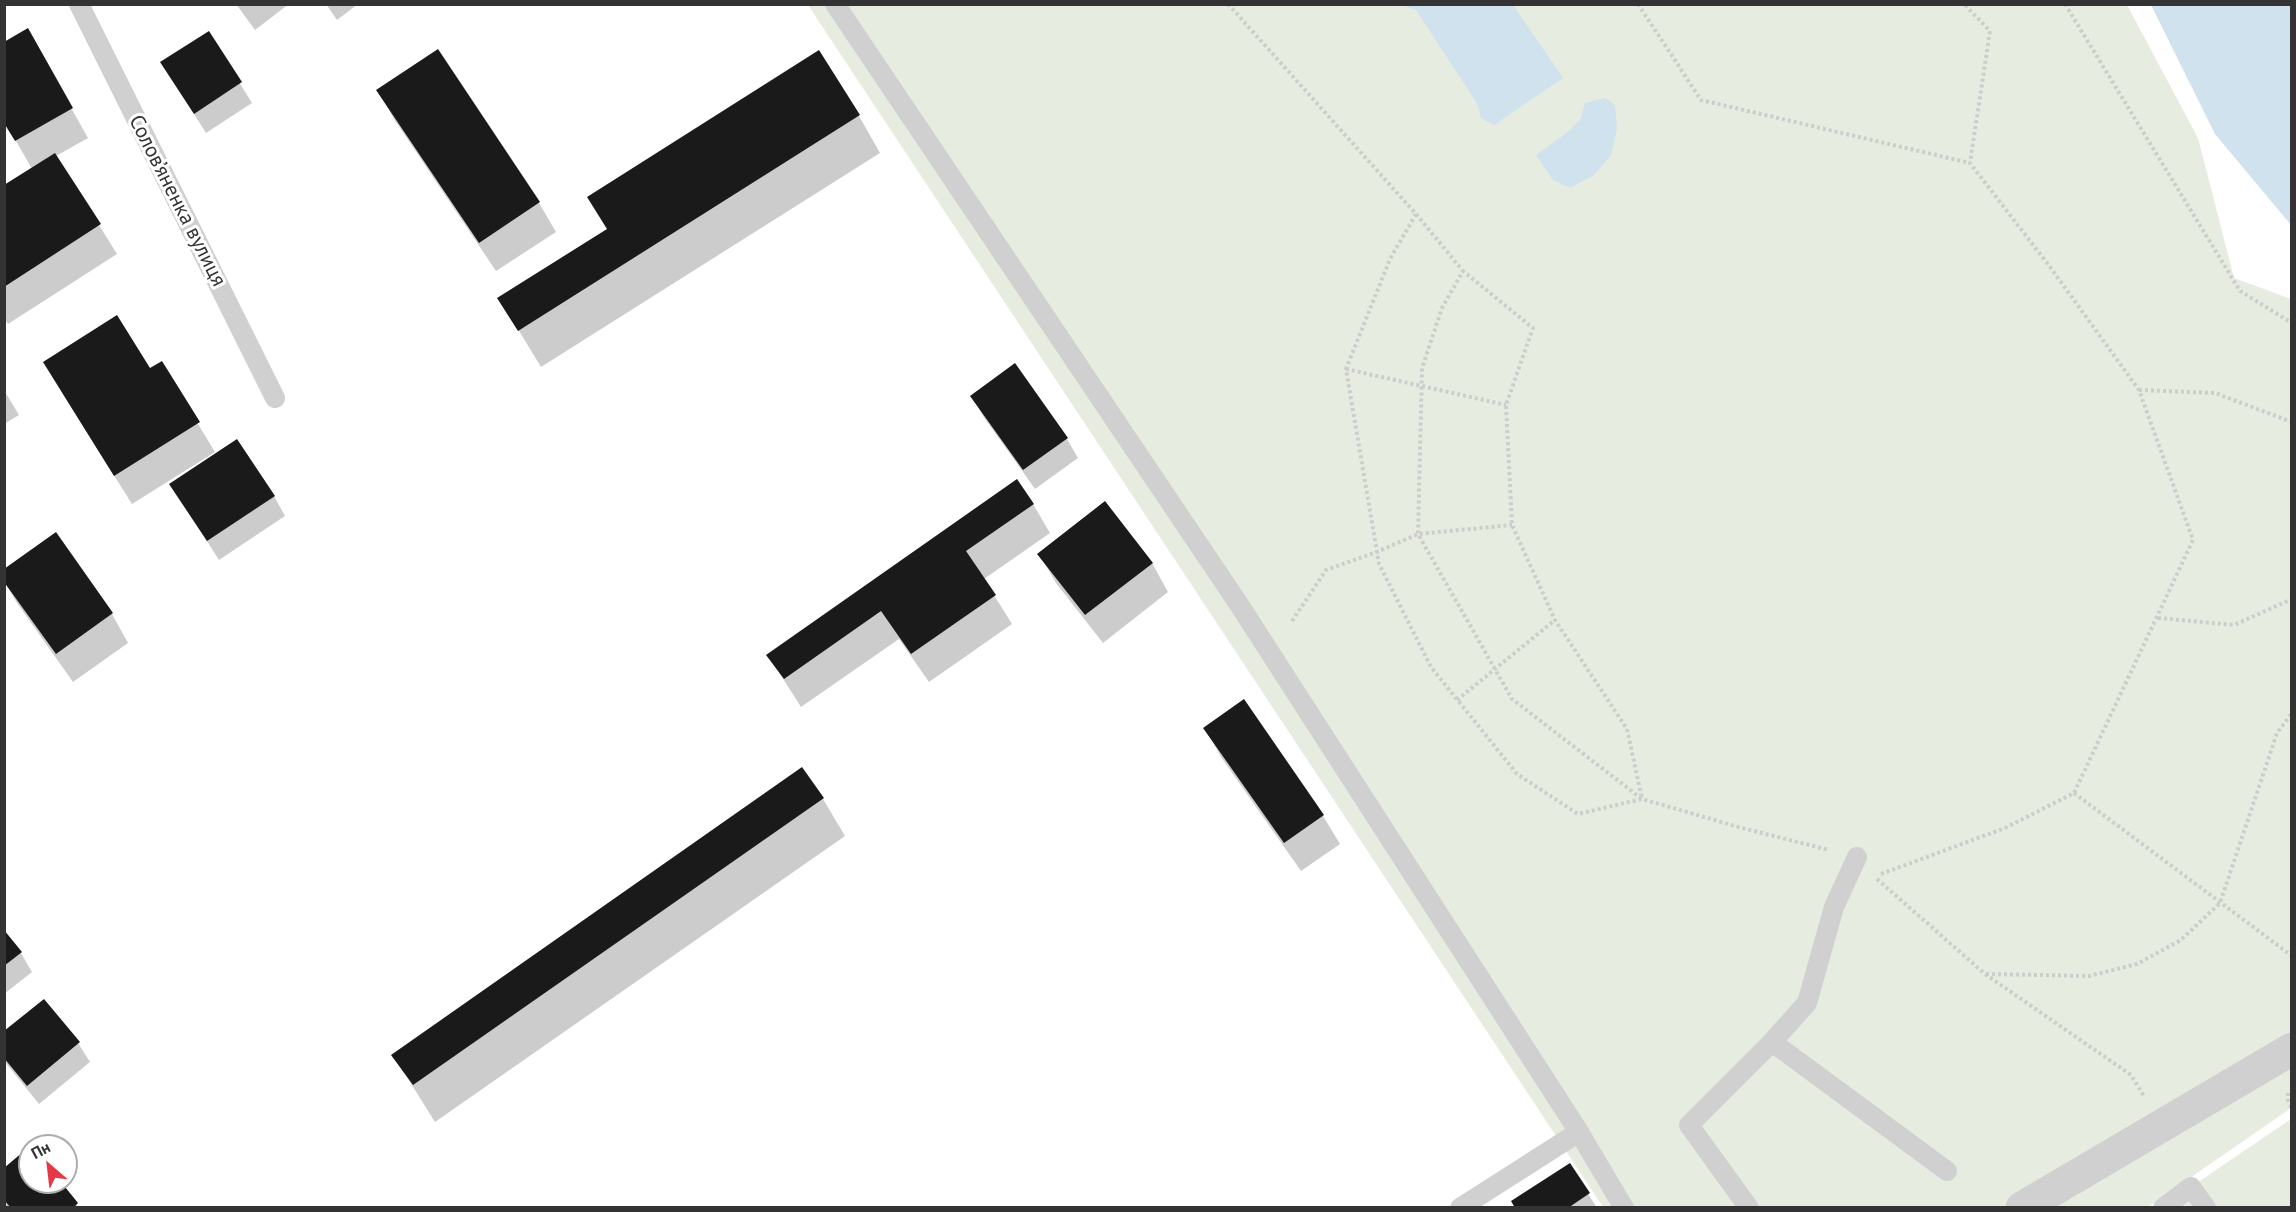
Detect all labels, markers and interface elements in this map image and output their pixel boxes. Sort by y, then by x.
street label: Солов’яненка вулиця [123,111,231,291]
north arrow [18,1134,78,1194]
text: Пн [27,1137,53,1163]

